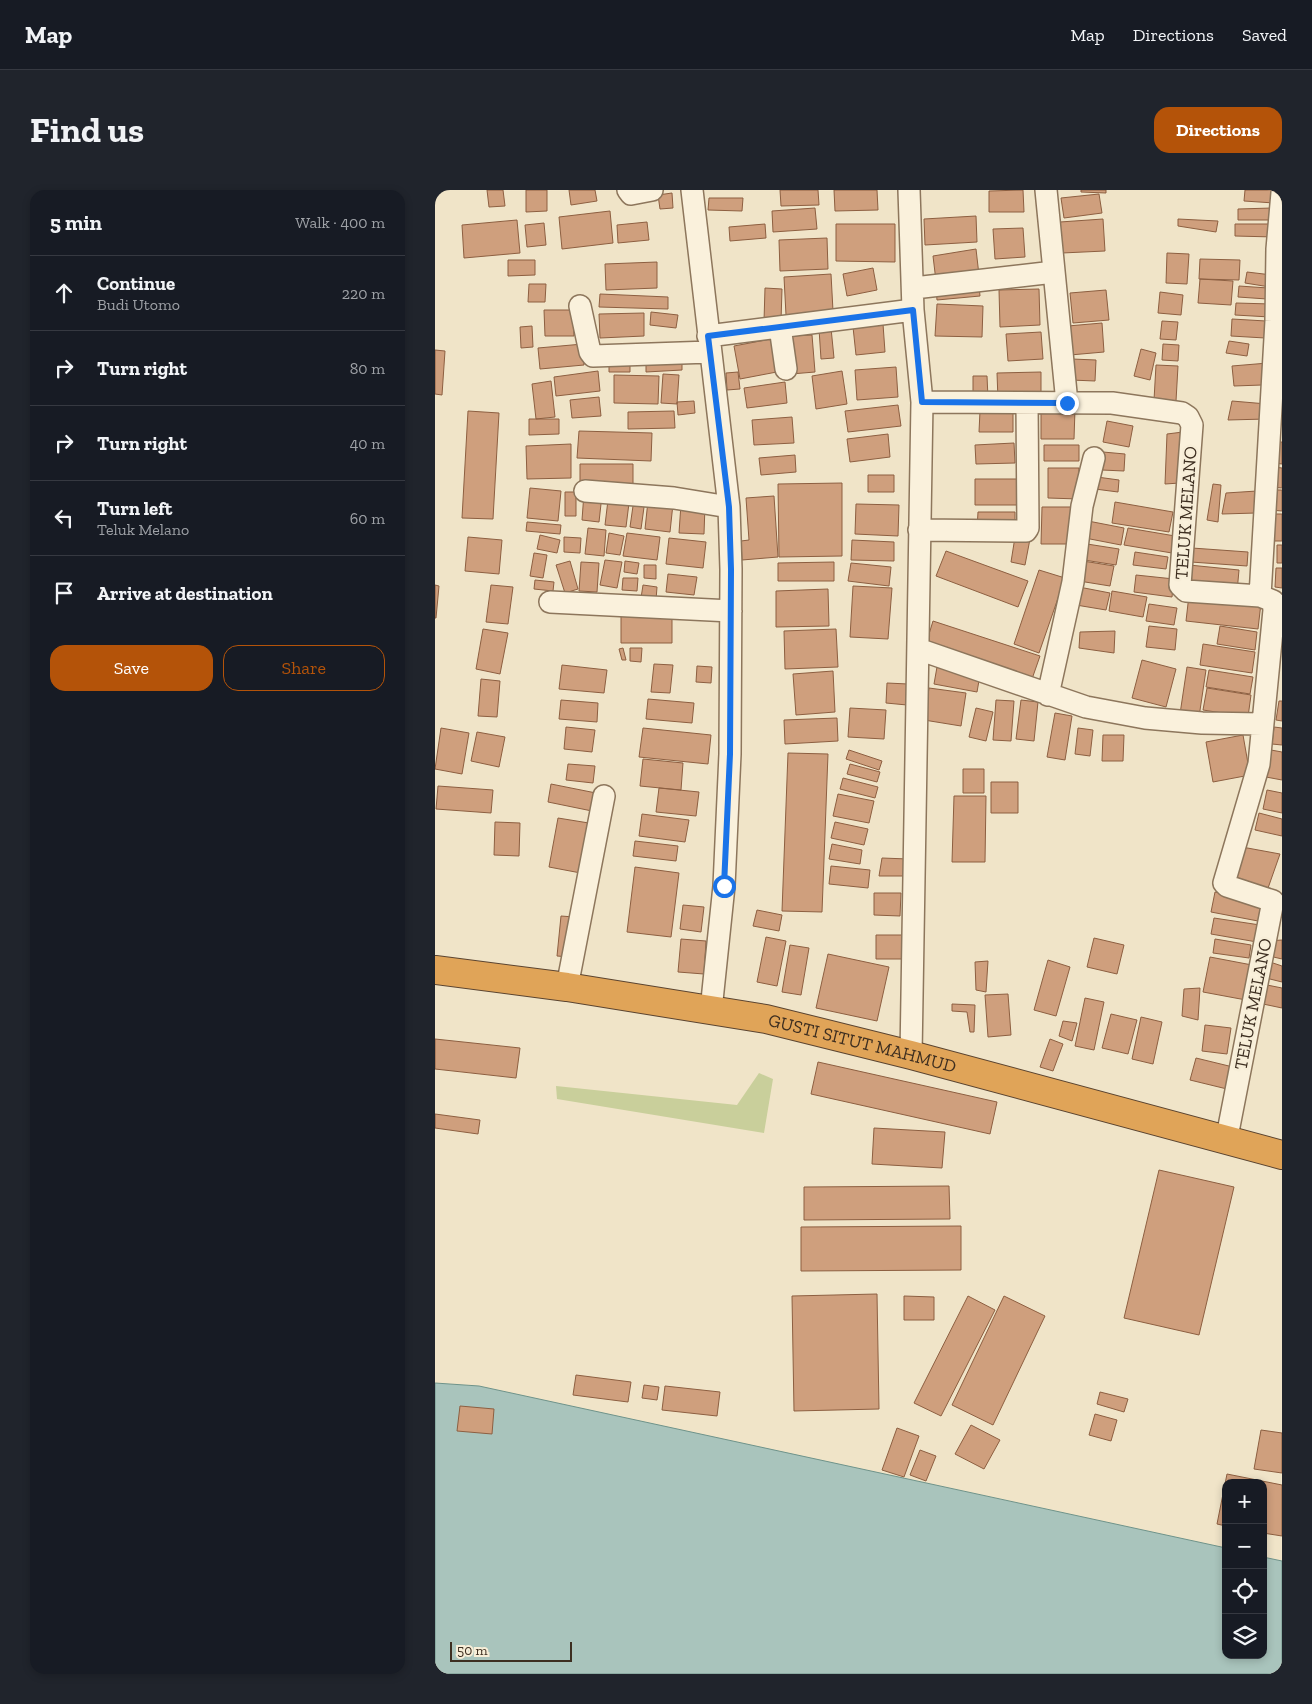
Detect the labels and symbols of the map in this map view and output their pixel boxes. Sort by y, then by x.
route end [1056,392,1079,415]
street label: TELUK MELANO [1170,446,1202,580]
route start [713,875,736,898]
street label: TELUK MELANO [1229,936,1277,1072]
street label: GUSTI SITUT MAHMUD [766,1009,959,1078]
scale bar [450,1639,573,1662]

